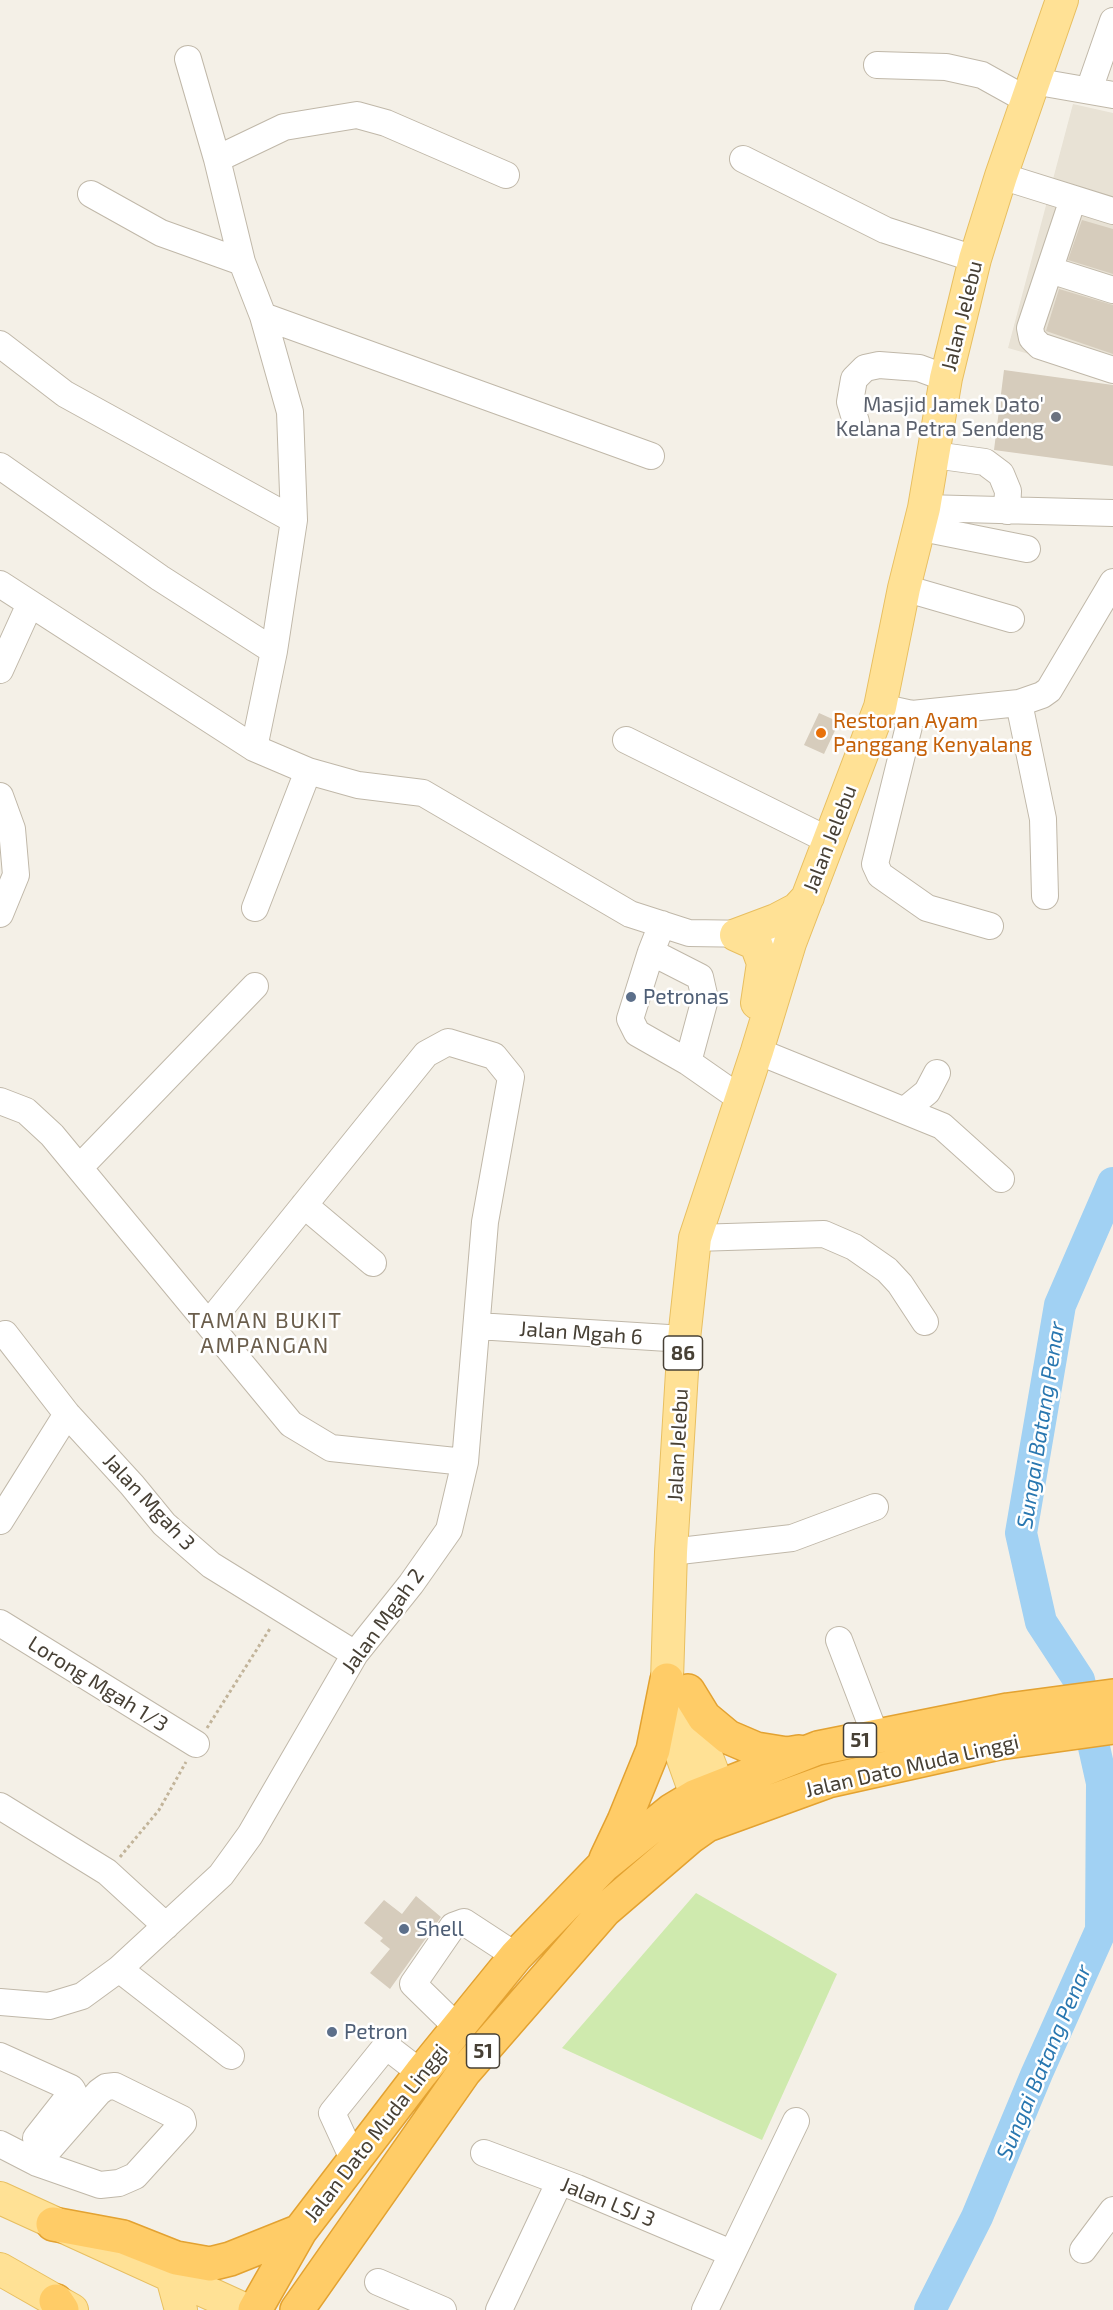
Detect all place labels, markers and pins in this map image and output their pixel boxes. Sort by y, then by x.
place label: Masjid Jamek Dato' Kelana Petra Sendeng [836,392,1044,442]
marker: Masjid Jamek Dato' Kelana Petra Sendeng [1049,410,1063,424]
place label: Restoran Ayam Panggang Kenyalang [833,708,1032,758]
marker: Restoran Ayam Panggang Kenyalang [814,726,828,740]
place label: Petronas [643,984,729,1010]
marker: Petronas [624,990,638,1004]
place label: Shell [416,1916,464,1942]
marker: Shell [397,1922,411,1936]
place label: Petron [344,2019,408,2045]
marker: Petron [325,2025,339,2039]

